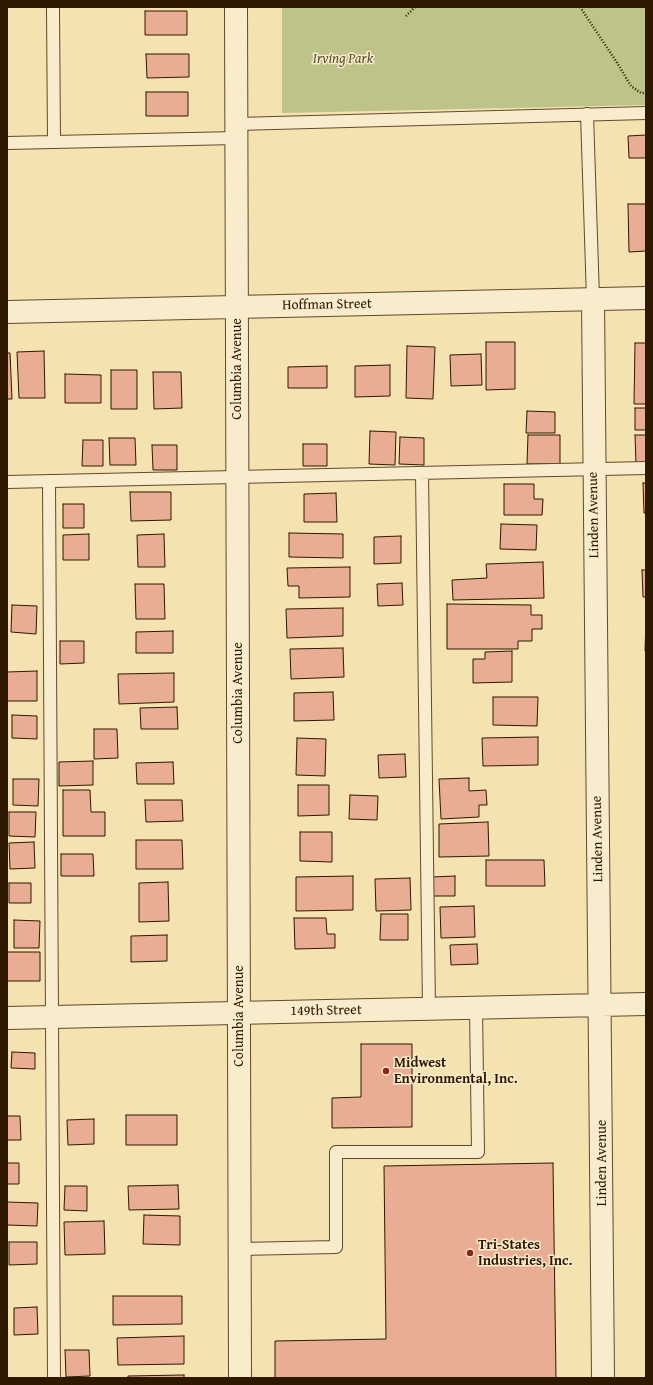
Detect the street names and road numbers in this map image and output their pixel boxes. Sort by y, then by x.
street label: Hoffman Street [282,296,372,314]
street label: Columbia Avenue [229,318,245,420]
street label: Linden Avenue [585,472,603,558]
street label: Columbia Avenue [230,642,246,744]
street label: Linden Avenue [589,796,607,882]
street label: Columbia Avenue [231,965,247,1067]
street label: 149th Street [290,1002,362,1020]
street label: Linden Avenue [594,1120,610,1206]

